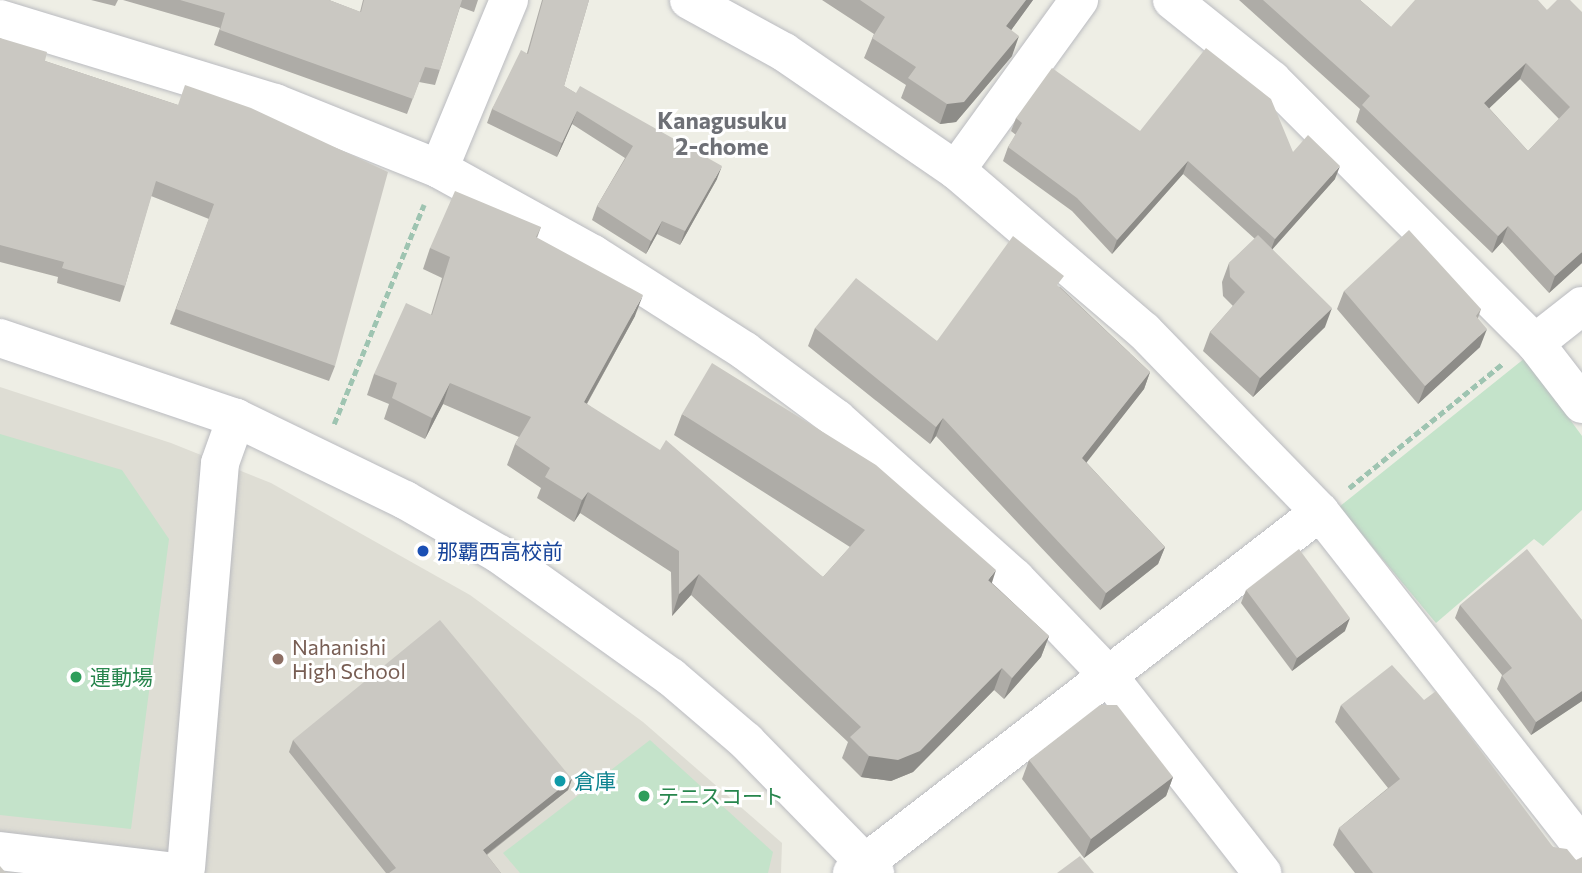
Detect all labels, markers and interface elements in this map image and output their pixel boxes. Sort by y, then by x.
district label: Kanagusuku 2-chome [657,106,787,160]
place label: 那覇西高校前 [437,538,563,564]
marker: 那覇西高校前 [415,543,431,559]
place label: Nahanishi High School [292,634,406,684]
marker: Nahanishi High School [270,651,286,667]
place label: 運動場 [90,664,153,690]
marker: 運動場 [68,669,84,685]
place label: 倉庫 [574,768,616,794]
marker: 倉庫 [552,773,568,789]
place label: テニスコート [658,783,784,809]
marker: テニスコート [636,788,652,804]

